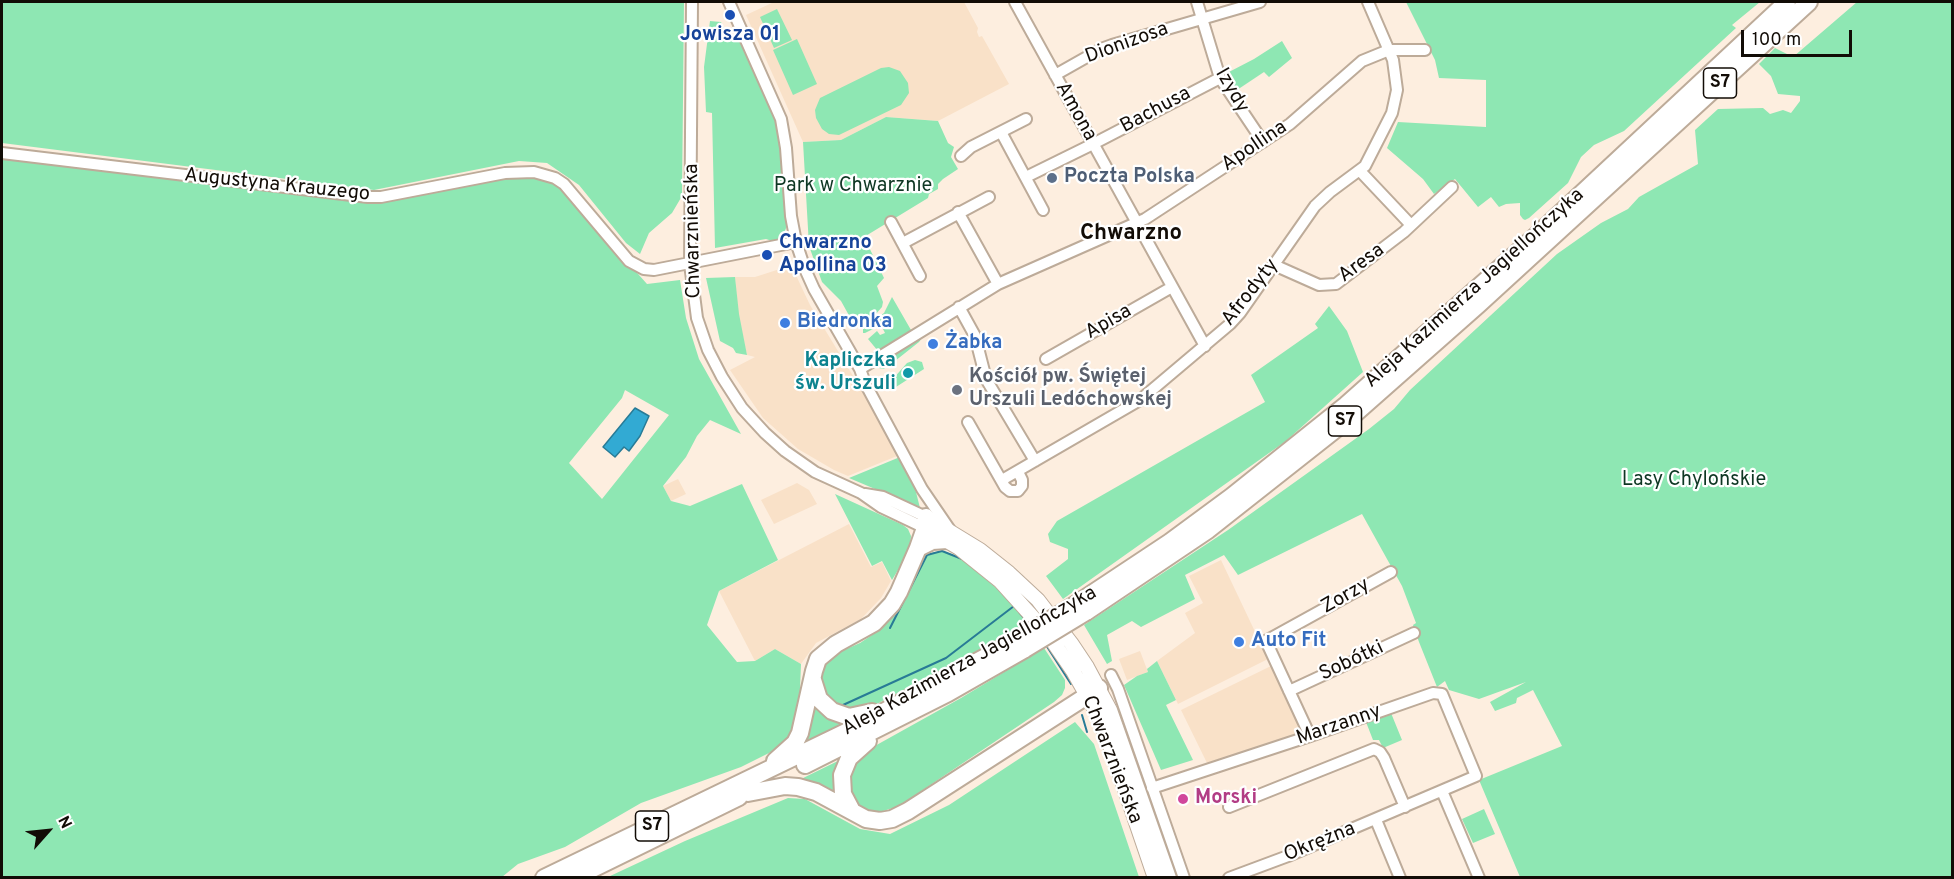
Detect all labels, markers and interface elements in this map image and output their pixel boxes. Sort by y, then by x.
marker: Jowisza 01 [723,8,737,22]
street label: Dionizosa [1082,18,1172,70]
scale bar [1744,18,1855,56]
place label: Jowisza 01 [680,24,780,48]
text: 100 m [1752,29,1801,52]
street label: Izydy [1209,64,1253,118]
road number: S7 [1704,68,1736,98]
street label: Amona [1049,78,1101,146]
street label: Bachusa [1117,82,1195,140]
street label: Apollina [1218,116,1292,178]
street label: Chwarznieńska [681,163,707,299]
street label: Augustyna Krauzego [183,164,371,208]
place label: Poczta Polska [1064,166,1195,190]
marker: Poczta Polska [1045,171,1059,185]
park label: Park w Chwarznie [774,175,932,199]
street label: Aleja Kazimierza Jagiellończyka [1360,184,1590,394]
district label: Chwarzno [1080,222,1182,248]
place label: Chwarzno Apollina 03 [779,232,887,279]
street label: Aresa [1334,239,1390,289]
marker: Chwarzno Apollina 03 [760,248,774,262]
street label: Afrodyty [1217,255,1285,331]
street label: Apisa [1081,300,1137,346]
place label: Biedronka [797,311,892,335]
marker: Biedronka [778,316,792,330]
place label: Żabka [945,332,1002,356]
marker: Żabka [926,337,940,351]
place label: Kapliczka św. Urszuli [795,350,896,397]
marker: Kapliczka św. Urszuli [901,366,915,380]
place label: Kościół pw. Świętej Urszuli Ledóchowskej [969,366,1172,413]
marker: Kościół pw. Świętej Urszuli Ledóchowskej [950,383,964,397]
road number: S7 [1328,406,1362,436]
park label: Lasy Chylońskie [1622,469,1766,493]
street label: Zorzy [1318,574,1374,620]
street label: Aleja Kazimierza Jagiellończyka [839,582,1101,742]
place label: Auto Fit [1251,630,1326,654]
marker: Auto Fit [1232,635,1246,649]
street label: Sobótki [1316,637,1388,687]
street label: Chwarznieńska [1076,693,1146,827]
street label: Marzanny [1293,700,1385,752]
place label: Morski [1195,787,1257,811]
marker: Morski [1176,792,1190,806]
north arrow [18,801,78,861]
road number: S7 [636,811,668,841]
text: N [53,813,76,832]
street label: Okrężna [1281,818,1359,868]

